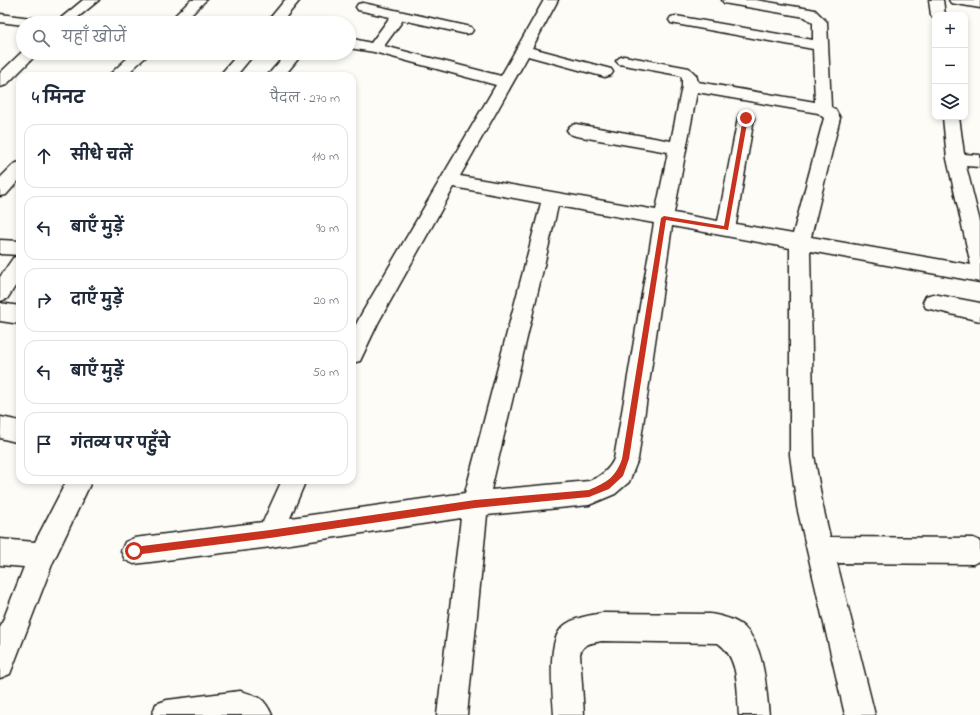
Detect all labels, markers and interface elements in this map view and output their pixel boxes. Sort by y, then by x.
map controls [932,12,968,120]
button: + [932,12,968,48]
search box [16,16,356,60]
icon: search [30,27,52,49]
text: यहाँ खोजें [62,27,126,49]
button: − [932,48,968,84]
button: layers [932,84,968,120]
text: 4 मिनट [32,86,85,111]
text: पैदल · 270 m [270,89,340,108]
route end [737,109,755,127]
icon: ahead [33,145,55,167]
text: सीधे चलें [71,145,132,167]
text: 110 m [312,147,339,166]
icon: left [33,217,55,239]
text: बाएँ मुड़ें [71,217,124,239]
text: 90 m [316,219,339,238]
icon: right [33,289,55,311]
text: दाएँ मुड़ें [71,289,123,311]
text: 20 m [314,291,339,310]
icon: left [33,361,55,383]
text: बाएँ मुड़ें [71,361,124,383]
text: 50 m [313,363,339,382]
icon: arrive [33,433,55,455]
text: गंतव्य पर पहुँचे [71,433,170,455]
route start [125,542,143,560]

